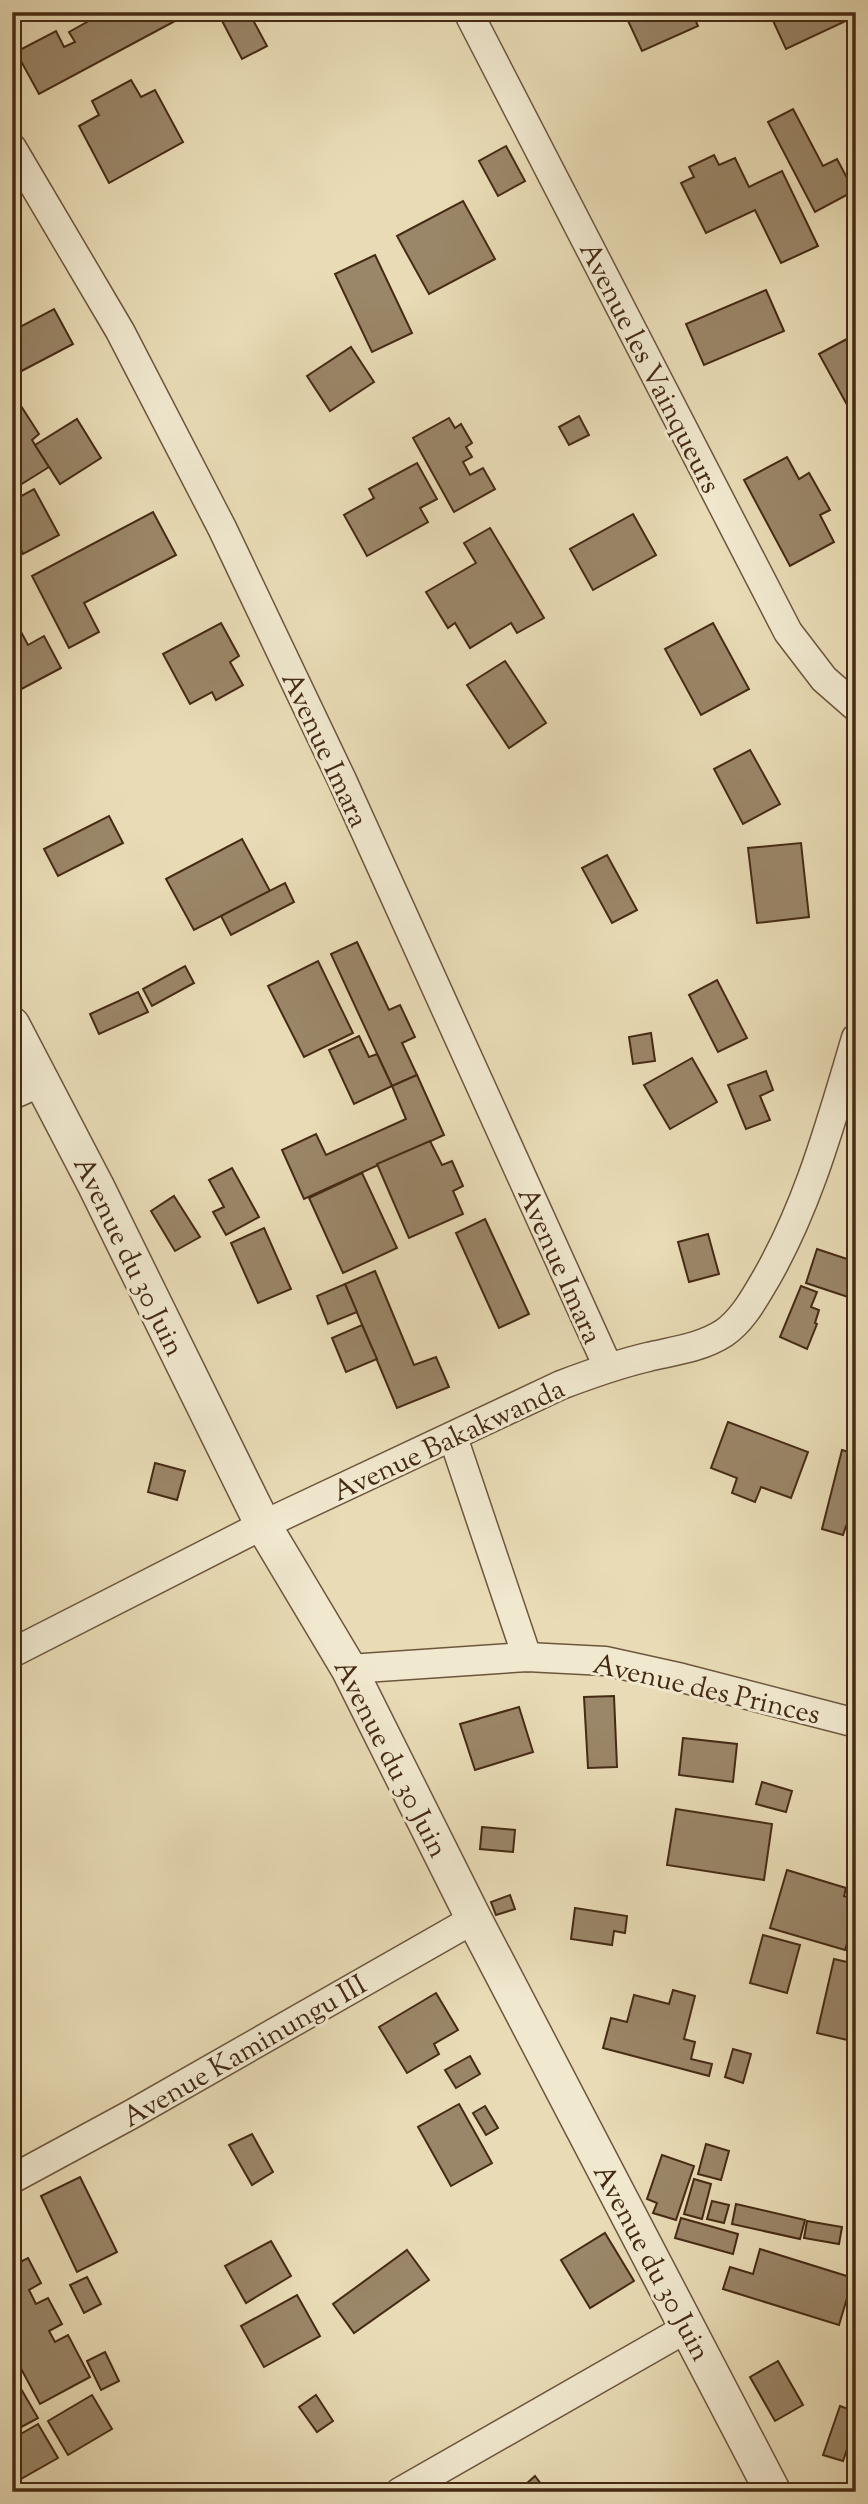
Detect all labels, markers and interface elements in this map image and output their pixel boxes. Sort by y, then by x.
street label: Avenue les Vainqueurs [568,236,729,501]
street label: Avenue Imara [270,666,377,835]
street label: Avenue du 30 Juin [62,1151,193,1364]
street label: Avenue Imara [506,1181,611,1351]
street label: Avenue Bakakwanda [327,1370,572,1513]
street label: Avenue des Princes [589,1645,824,1736]
street label: Avenue du 30 Juin [322,1653,457,1865]
street label: Avenue Kaminungu III [116,1966,375,2139]
street label: Avenue du 30 Juin [582,2158,719,2369]

